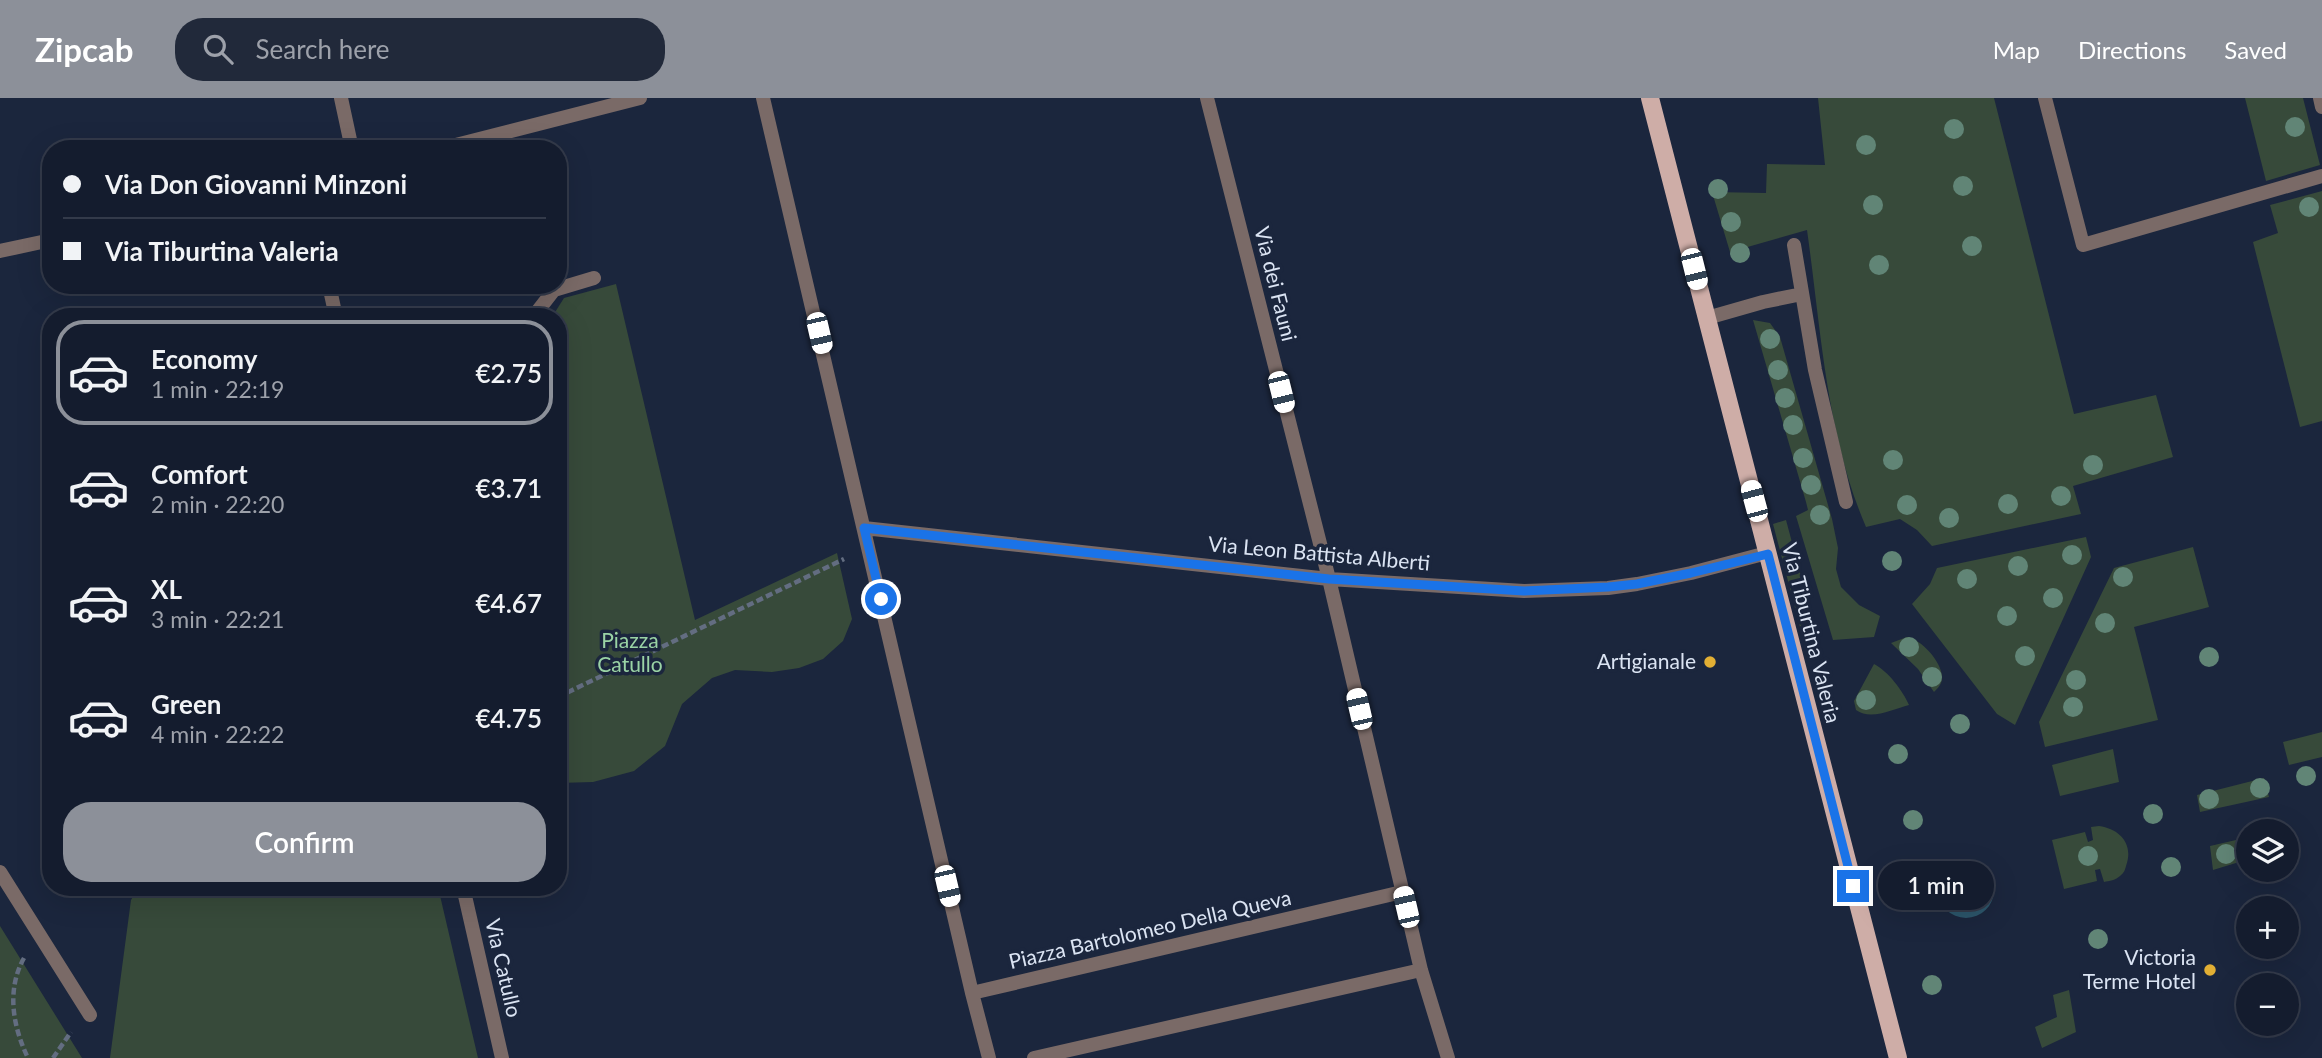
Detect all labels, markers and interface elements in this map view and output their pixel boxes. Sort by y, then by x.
search box [175,18,665,81]
text: Zipcab [35,29,133,69]
icon: search [199,30,237,68]
text: Search here [255,33,390,65]
text: Map [1993,35,2040,64]
text: Directions [2078,35,2186,64]
text: Saved [2224,35,2287,64]
text: Via Don Giovanni Minzoni [105,168,407,200]
street label: Via dei Fauni [1250,224,1303,344]
text: Via Tiburtina Valeria [105,235,339,267]
car [1679,246,1710,292]
car [805,310,834,356]
icon: car [67,341,130,404]
text: Economy [151,343,257,375]
text: €2.75 [476,357,542,389]
car [1266,369,1297,415]
text: 1 min · 22:19 [151,375,284,403]
icon: car [67,456,130,519]
text: Comfort [151,458,248,490]
text: €3.71 [476,472,542,504]
car [1739,478,1770,524]
text: 2 min · 22:20 [151,490,284,518]
street label: Via Leon Battista Alberti [1207,530,1431,575]
street label: Via Tiburtina Valeria [1778,540,1847,725]
icon: car [67,571,130,634]
text: XL [151,573,182,605]
route start [865,583,897,615]
text: €4.67 [476,587,542,619]
text: 3 min · 22:21 [151,605,284,633]
park label: Piazza Catullo [597,627,663,676]
place label: Artigianale [1597,648,1696,673]
marker: Artigianale [1702,654,1718,670]
icon: car [67,686,130,749]
car [1345,686,1374,732]
text: Green [151,688,221,720]
text: €4.75 [476,702,542,734]
text: 4 min · 22:22 [151,720,284,748]
button: Confirm [63,802,546,882]
map controls [2236,819,2299,1036]
button: layers [2236,819,2299,882]
callout: 1 min [1878,862,1993,910]
car [933,863,962,909]
route end [1837,870,1869,902]
text: 1 min [1908,871,1964,899]
street label: Piazza Bartolomeo Della Queva [1006,884,1293,973]
car [1392,884,1421,930]
button: + [2236,896,2299,959]
street label: Via Catullo [481,916,528,1020]
place label: Victoria Terme Hotel [2083,944,2196,993]
marker: Victoria Terme Hotel [2202,962,2218,978]
button: − [2236,973,2299,1036]

